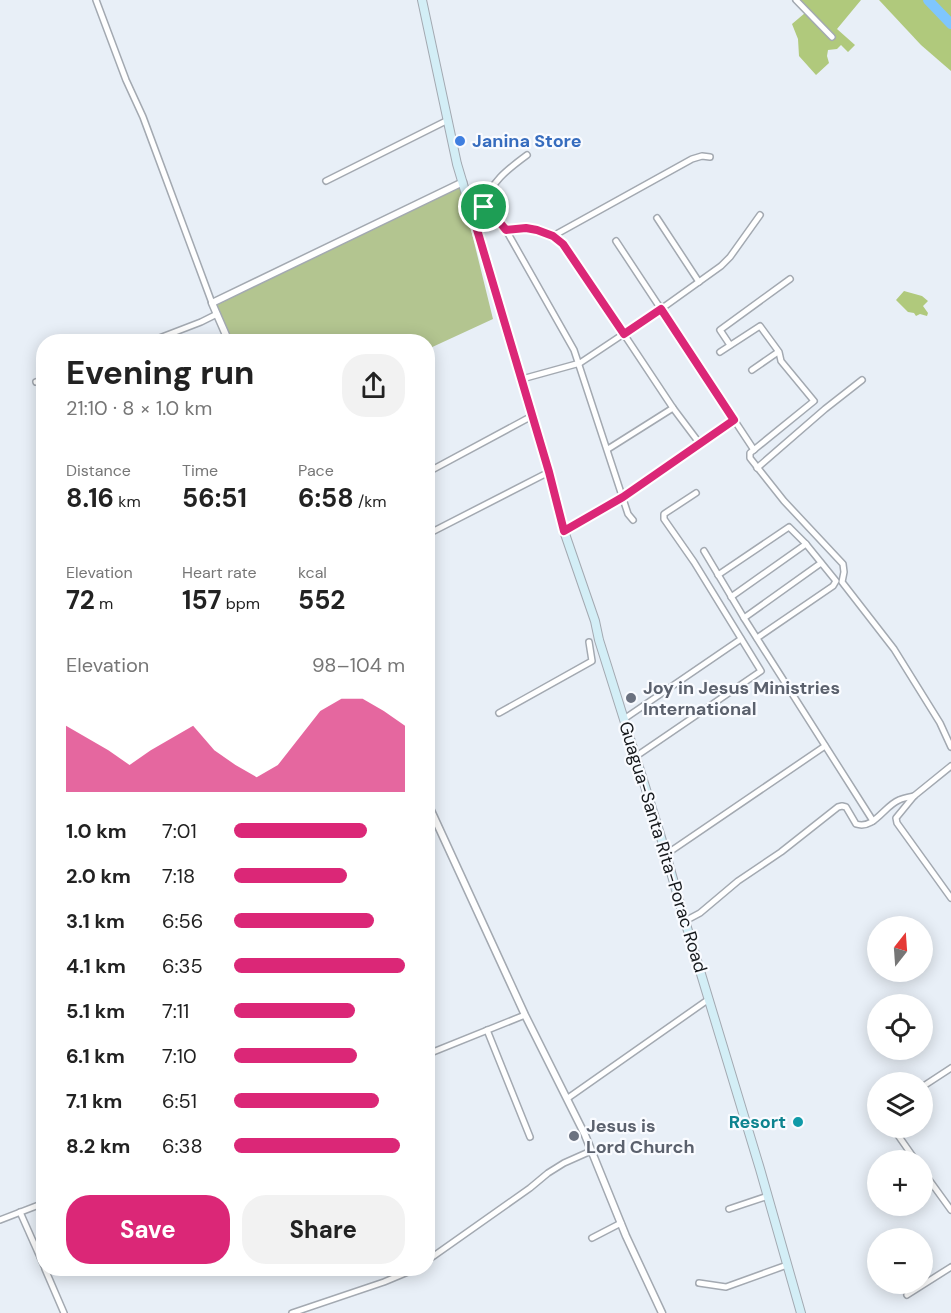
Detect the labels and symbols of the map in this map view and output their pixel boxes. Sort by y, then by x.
place label: Janina Store [472,129,582,153]
marker: Janina Store [453,134,467,148]
pin [458,181,509,232]
place label: Joy in Jesus Ministries International [643,676,840,721]
marker: Joy in Jesus Ministries International [624,691,638,705]
street label: Guagua-Santa Rita-Porac Road [613,718,713,976]
north arrow [867,916,933,982]
place label: Resort [729,1110,786,1134]
place label: Jesus is Lord Church [586,1114,695,1159]
marker: Resort [791,1115,805,1129]
marker: Jesus is Lord Church [567,1129,581,1143]

